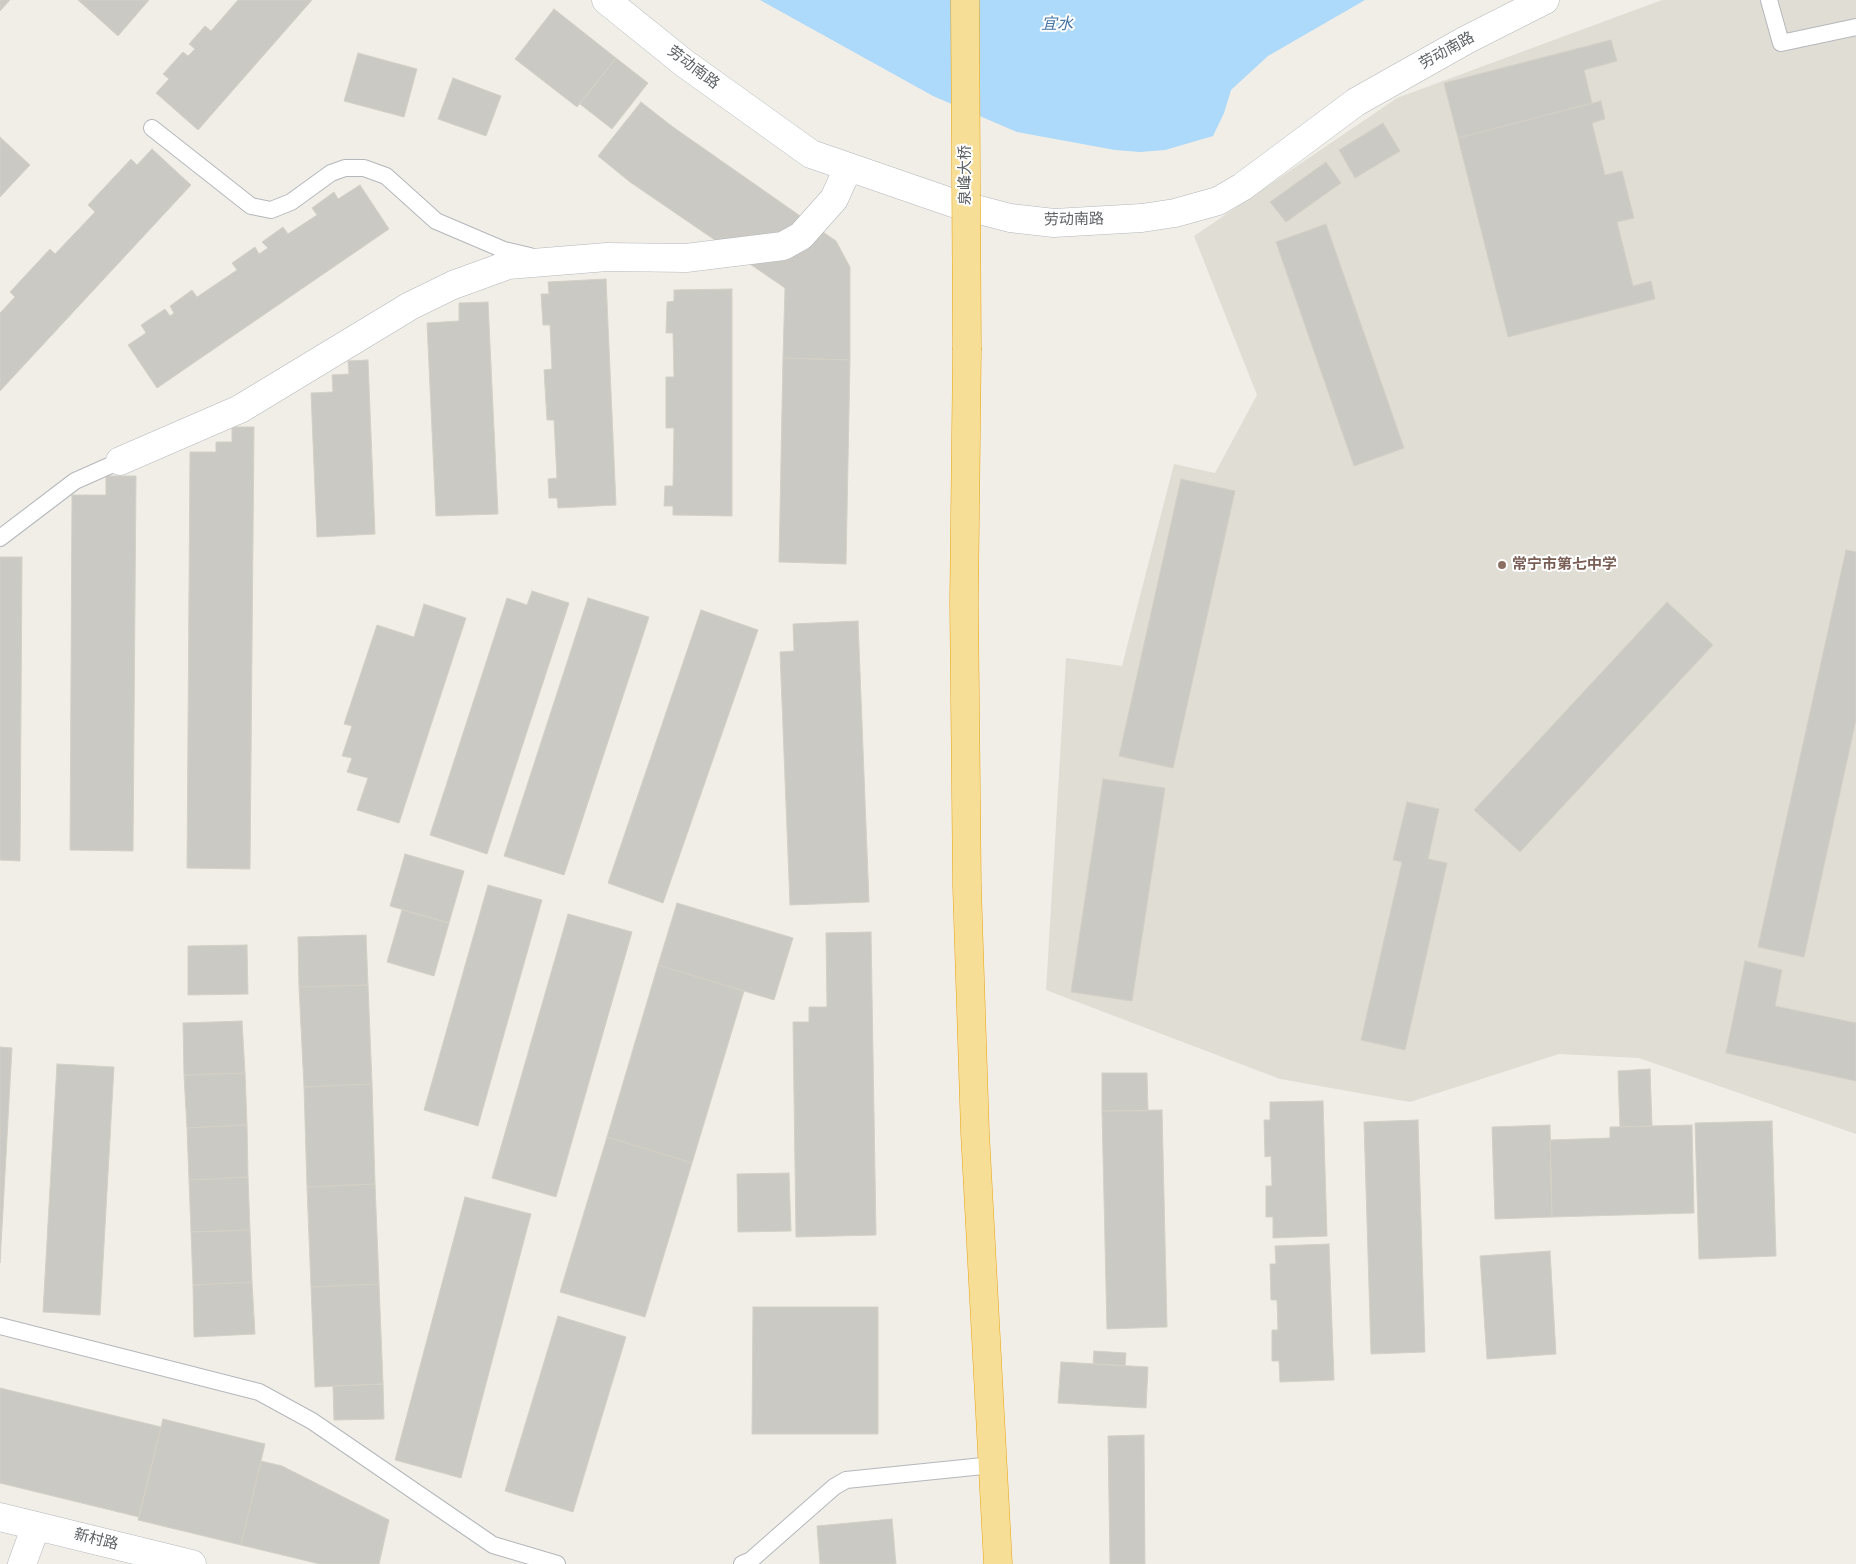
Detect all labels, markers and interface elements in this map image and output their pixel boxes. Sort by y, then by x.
water label: 宜水 [1041,15,1073,35]
street label: 劳动南路 [1416,29,1478,73]
street label: 劳动南路 [664,43,722,93]
street label: 泉峰大桥 [957,145,975,205]
street label: 劳动南路 [1044,210,1104,230]
place label: 常宁市第七中学 [1512,556,1617,574]
marker: 常宁市第七中学 [1496,559,1508,571]
street label: 新村路 [72,1526,120,1554]

